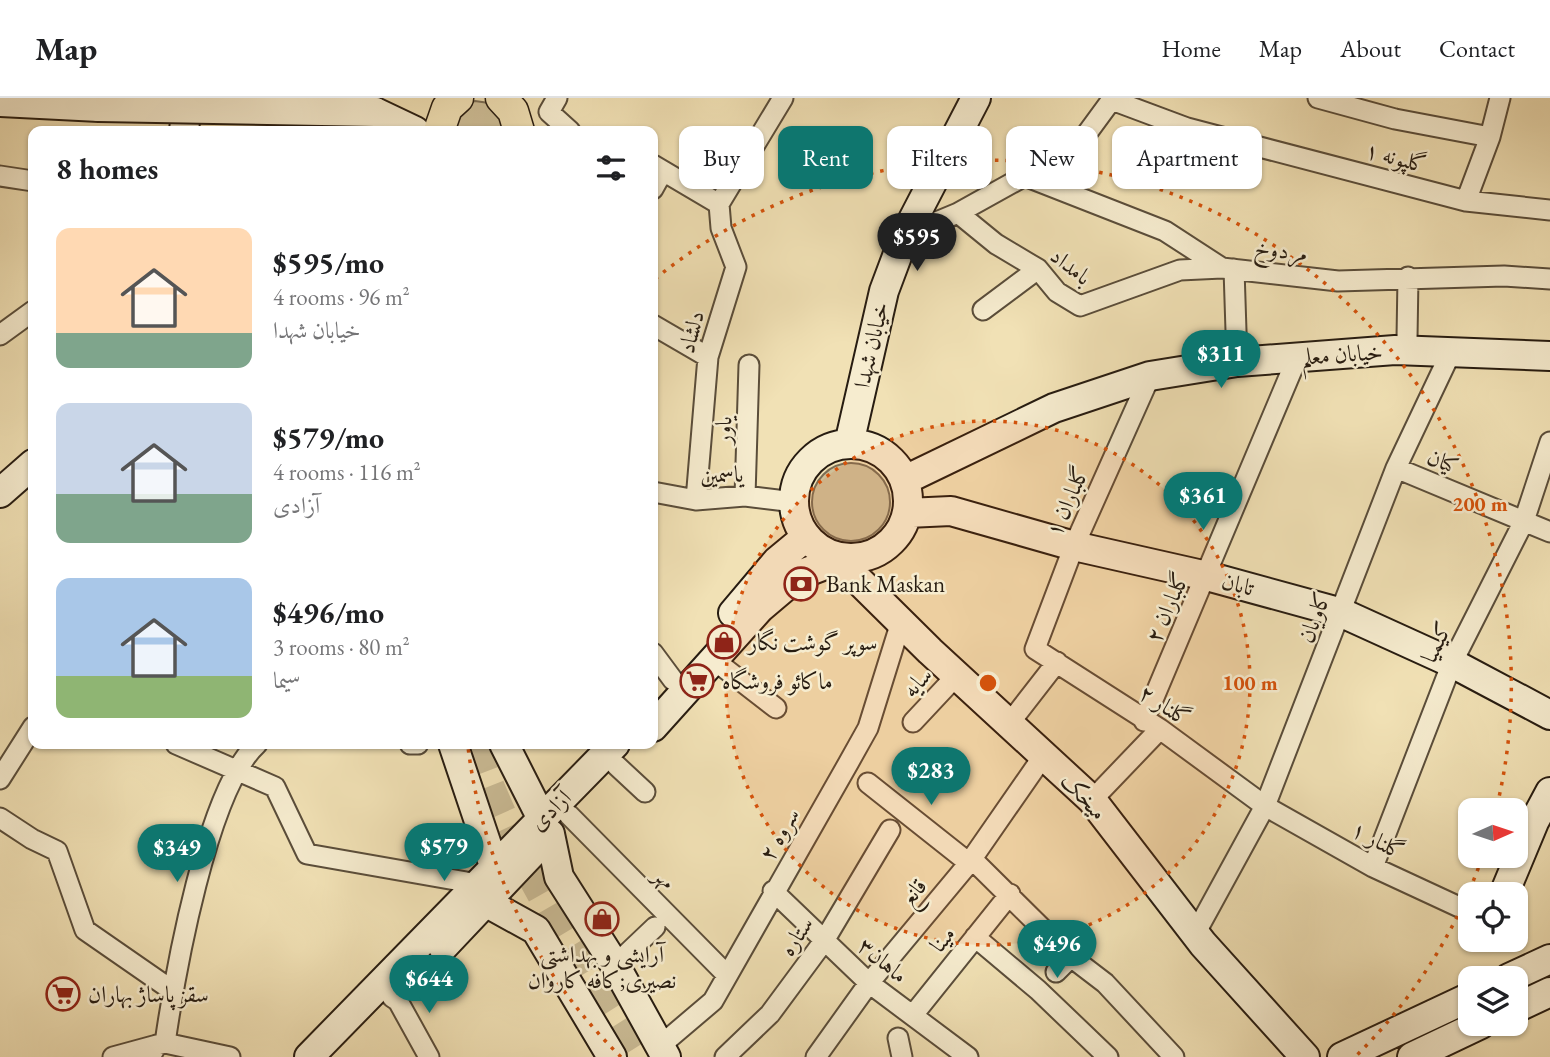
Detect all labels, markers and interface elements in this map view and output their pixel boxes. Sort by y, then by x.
text: Map [35,27,97,70]
text: Home [1161,33,1221,64]
text: Map [1259,33,1302,64]
text: About [1340,33,1401,64]
text: Contact [1439,33,1515,64]
chip: Buy [679,126,764,189]
chip: Rent [778,126,873,189]
chip: Filters [887,126,992,189]
chip: New [1006,126,1098,189]
chip: Apartment [1112,126,1262,189]
street label: گلپونه ۱ [1362,134,1430,181]
text: 8 homes [56,149,158,188]
icon: filters [592,149,630,187]
pin: $595 [876,214,958,273]
text: $595 [893,221,941,251]
street label: مردوخ [1252,232,1309,274]
street label: بامداد [1044,240,1098,292]
text: $595/mo [273,243,384,282]
icon: home [112,256,196,340]
text: 4 rooms · 96 m² [273,282,410,312]
street label: خیابان شهدا [847,299,895,391]
street label: دلشاد [671,307,711,357]
text: خیابان شهدا [273,315,361,345]
pin: $311 [1180,330,1262,390]
street label: خیابان معلم [1300,336,1384,380]
text: $311 [1197,338,1245,368]
street label: یاور [707,414,739,447]
text: $579/mo [273,418,384,457]
icon: home [112,431,196,515]
street label: کیان [1423,441,1463,481]
text: 4 rooms · 116 m² [273,457,421,487]
street label: یاسمین [700,459,745,489]
street label: گلباران ۱ [1038,461,1096,541]
pin: $361 [1162,472,1244,532]
text: $361 [1179,480,1227,510]
text: آزادی [273,490,320,520]
text: 200 m [1452,490,1508,517]
bank icon: Bank Maskan [782,565,820,603]
street label: تابان [1218,565,1258,603]
street label: گلباران ۲ [1138,567,1196,647]
place label: Bank Maskan [826,569,945,599]
street label: کاویان [1291,587,1337,647]
text: $496/mo [273,593,384,632]
icon: home [112,606,196,690]
street label: کیمیا [1413,616,1459,668]
shop icon: سوپر گوشت نگار [705,623,743,661]
place label: سوپر گوشت نگار [746,627,878,657]
text: 3 rooms · 80 m² [273,632,410,662]
street label: سایه [895,660,939,704]
supermarket icon: ماکائو فروشگاه [678,662,716,700]
text: سیما [273,665,300,695]
place label: ماکائو فروشگاه [722,666,833,696]
text: 100 m [1222,669,1278,696]
centre of rings [976,671,1000,695]
street label: گلنار ۲ [1133,677,1197,733]
pin: $283 [890,748,972,807]
text: $283 [907,755,955,785]
street label: میخک [1054,766,1114,826]
street label: آزادی [523,781,580,837]
north arrow [1458,798,1528,868]
map controls [1458,798,1528,1036]
street label: سروه ۲ [752,802,807,866]
street label: گلنار ۱ [1346,814,1410,866]
pin: $349 [136,824,218,884]
pin: $579 [403,824,485,883]
text: $579 [420,831,468,861]
text: $349 [153,832,201,862]
street label: مهر [646,859,683,896]
street label: قانع [893,872,938,916]
button: locate [1458,882,1528,952]
shop icon: آرایشی و بهداشتی نصیری;کافه کاروان [583,900,621,938]
street label: ستاره [772,910,820,962]
street label: مینا [922,920,962,958]
pin: $496 [1016,920,1098,980]
text: $496 [1033,928,1081,958]
street label: ماهان۳ [852,930,914,990]
place label: آرایشی و بهداشتی نصیری;کافه کاروان [528,939,676,995]
pin: $644 [388,956,470,1015]
text: $644 [405,963,453,993]
button: layers [1458,966,1528,1036]
supermarket icon: سقز پاساژ بهاران [44,975,82,1013]
place label: سقز پاساژ بهاران [88,979,209,1011]

